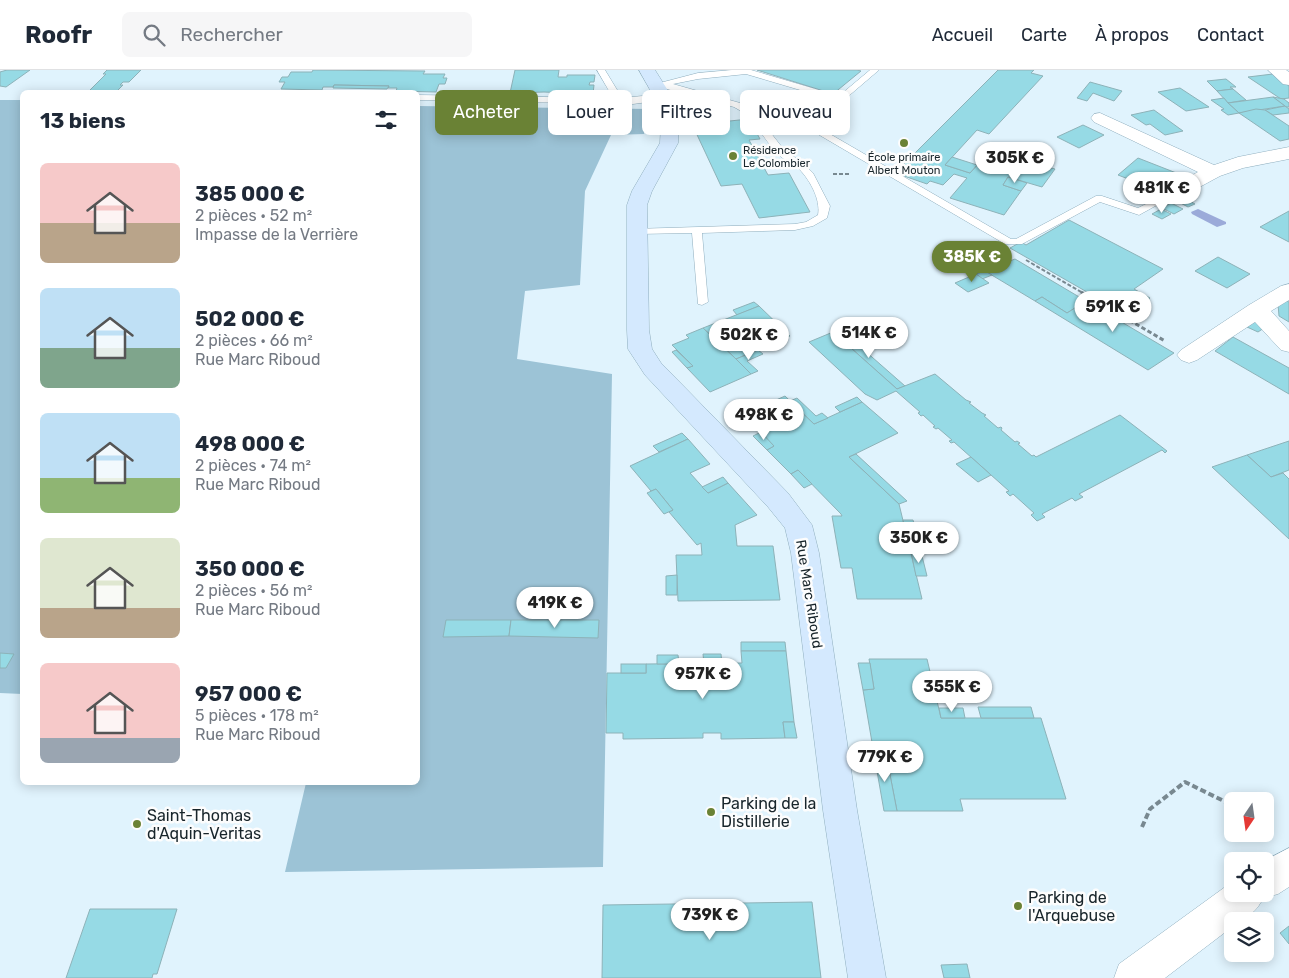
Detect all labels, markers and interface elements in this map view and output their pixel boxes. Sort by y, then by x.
search box [122,12,472,57]
text: Roofr [25,21,92,49]
icon: search [140,21,168,49]
text: Rechercher [180,23,283,46]
text: Accueil [932,24,993,46]
text: Carte [1021,24,1067,46]
text: À propos [1095,24,1169,46]
text: Contact [1197,24,1264,46]
chip: Acheter [435,90,538,135]
chip: Louer [548,90,632,135]
chip: Filtres [642,90,730,135]
chip: Nouveau [740,90,850,135]
icon: filters [372,106,400,134]
text: 13 biens [40,108,126,133]
marker: École primaire Albert Mouton [898,137,910,149]
pin: 305K € [974,142,1056,184]
place label: Résidence Le Colombier [743,144,811,170]
text: 305K € [986,148,1044,167]
marker: Résidence Le Colombier [727,150,739,162]
place label: École primaire Albert Mouton [868,151,940,177]
pin: 481K € [1121,172,1203,214]
text: 481K € [1134,178,1190,197]
text: 385 000 € [195,181,305,206]
icon: home [80,183,140,243]
text: 2 pièces · 52 m² [195,206,312,225]
text: Impasse de la Verrière [195,225,358,244]
pin: 385K € [931,240,1013,283]
text: 385K € [943,247,1001,266]
pin: 591K € [1072,290,1154,333]
text: 591K € [1085,297,1141,316]
text: 502 000 € [195,306,305,331]
icon: home [80,308,140,368]
pin: 514K € [828,316,910,359]
pin: 502K € [708,318,790,361]
text: 514K € [841,323,897,342]
text: 502K € [720,325,778,344]
text: 2 pièces · 66 m² [195,331,313,350]
text: Rue Marc Riboud [195,350,320,369]
pin: 498K € [723,398,805,441]
text: 498K € [735,405,793,424]
text: 498 000 € [195,431,305,456]
icon: home [80,433,140,493]
text: 2 pièces · 74 m² [195,456,311,475]
text: Rue Marc Riboud [195,475,320,494]
pin: 350K € [878,522,960,564]
text: 350K € [890,528,948,547]
street label: Rue Marc Riboud [792,538,826,650]
text: 350 000 € [195,556,305,581]
icon: home [80,558,140,618]
text: 2 pièces · 56 m² [195,581,313,600]
pin: 419K € [514,586,596,629]
text: 419K € [527,593,583,612]
text: Rue Marc Riboud [195,600,320,619]
pin: 957K € [662,658,744,700]
text: 957K € [675,664,731,683]
pin: 355K € [911,670,993,713]
text: 355K € [923,677,981,696]
text: 957 000 € [195,681,302,706]
icon: home [80,683,140,743]
text: 5 pièces · 178 m² [195,706,319,725]
text: Rue Marc Riboud [195,725,320,744]
pin: 779K € [844,740,926,783]
text: 779K € [857,747,913,766]
north arrow [1224,792,1274,842]
map controls [1224,792,1274,962]
place label: Parking de la Distillerie [721,794,816,831]
place label: Saint-Thomas d'Aquin-Veritas [147,806,261,843]
marker: Parking de la Distillerie [705,806,717,818]
marker: Saint-Thomas d'Aquin-Veritas [131,818,143,830]
button: locate [1224,852,1274,902]
place label: Parking de l'Arquebuse [1028,888,1115,925]
pin: 739K € [669,898,751,941]
marker: Parking de l'Arquebuse [1012,900,1024,912]
text: 739K € [682,905,738,924]
button: layers [1224,912,1274,962]

